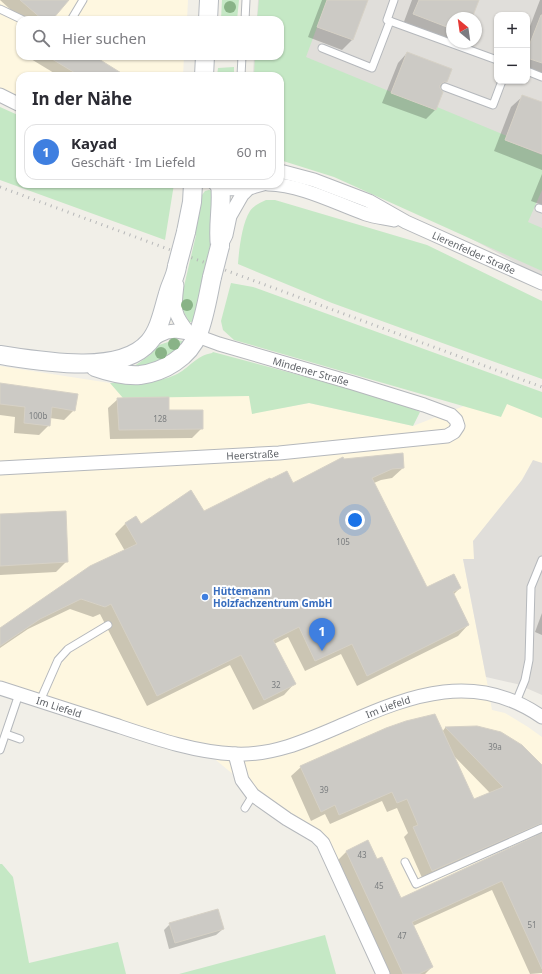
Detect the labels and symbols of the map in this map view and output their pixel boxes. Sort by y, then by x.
north arrow [446,12,482,48]
street label: Lierenfelder Straße [430,228,518,277]
street label: Mindener Straße [271,353,351,389]
house number: 100b [29,410,47,421]
house number: 128 [153,413,167,424]
street label: Heerstraße [226,446,280,463]
your location [345,510,365,530]
house number: 105 [336,536,350,547]
place label: Hüttemann Holzfachzentrum GmbH [213,584,332,610]
marker: Hüttemann Holzfachzentrum GmbH [200,592,210,602]
pin: 1 [309,618,335,651]
house number: 32 [271,679,281,690]
street label: Im Liefeld [363,692,412,721]
street label: Im Liefeld [35,693,83,721]
house number: 39a [488,741,502,752]
house number: 39 [319,784,329,795]
house number: 43 [357,849,367,860]
house number: 45 [374,880,384,891]
house number: 51 [527,919,537,930]
house number: 47 [397,930,407,941]

